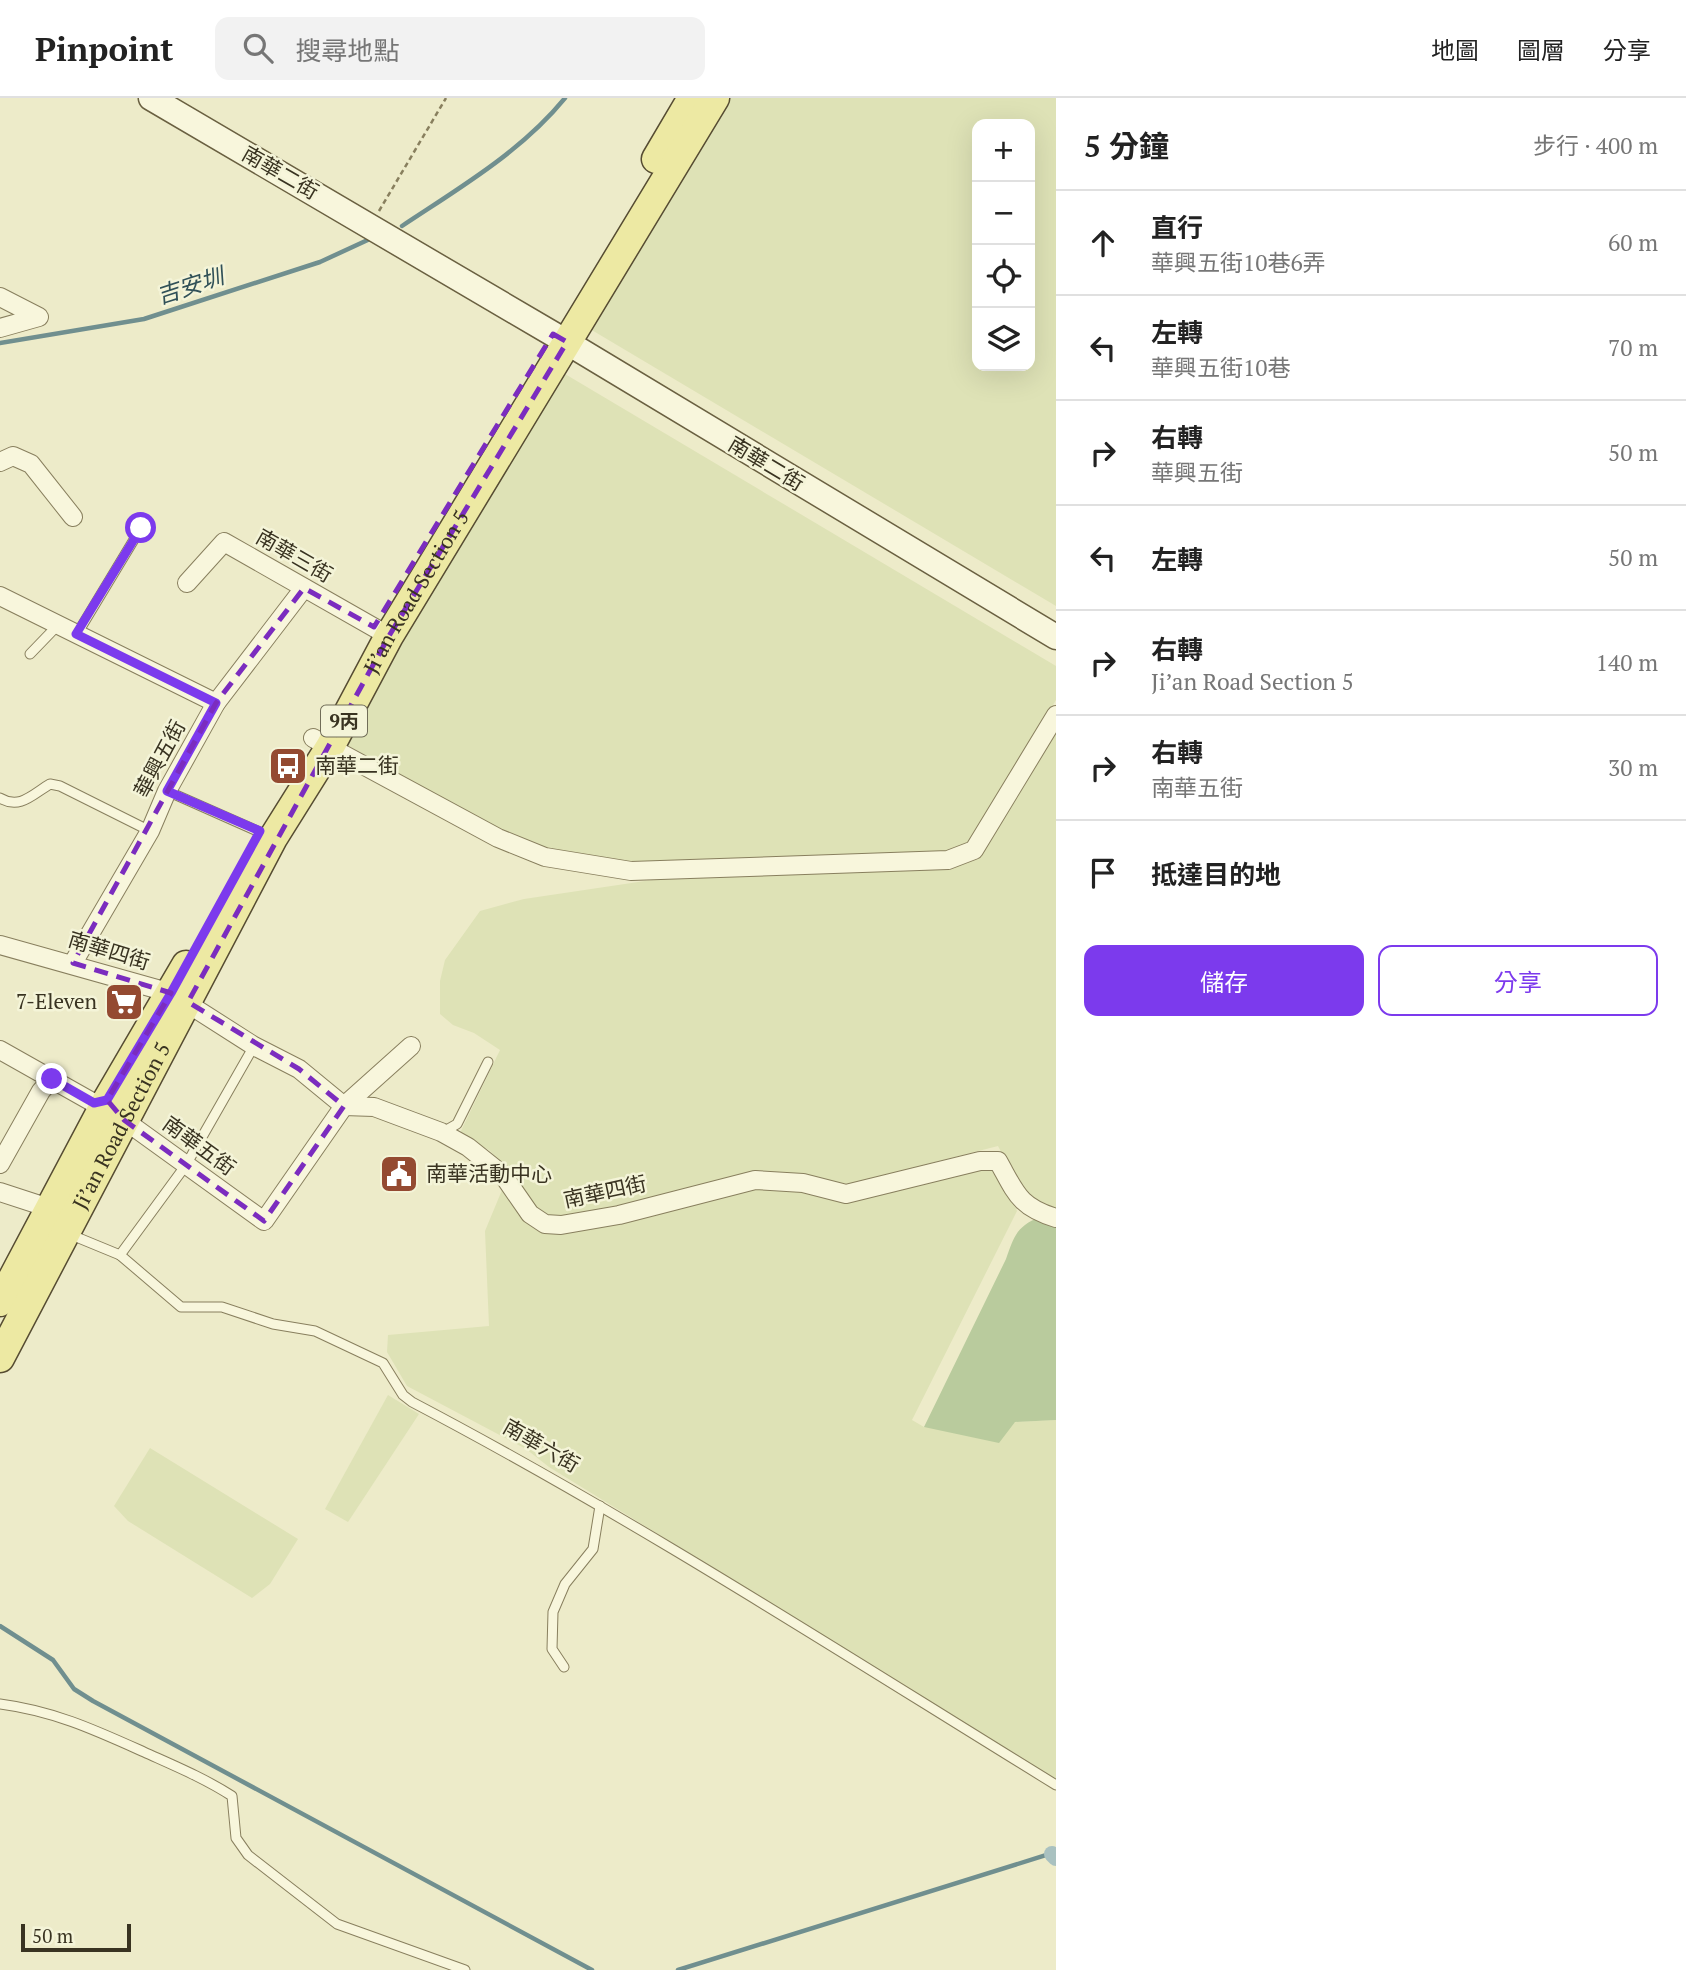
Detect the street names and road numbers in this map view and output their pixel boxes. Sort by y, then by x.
street label: 南華二街 [237,139,324,205]
street label: 南華二街 [723,430,810,497]
street label: Ji’an Road Section 5 [356,505,475,678]
street label: 南華三街 [251,522,338,588]
road number: 9丙 [321,706,367,736]
street label: 華興五街 [127,715,191,802]
street label: 南華四街 [65,924,154,976]
street label: Ji’an Road Section 5 [65,1037,176,1214]
street label: 南華五街 [157,1109,242,1181]
street label: 南華四街 [561,1169,649,1213]
street label: 南華六街 [498,1412,585,1478]

